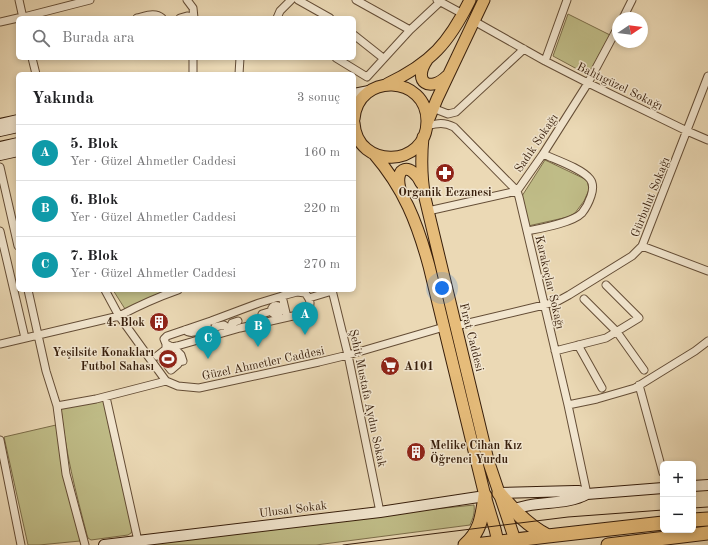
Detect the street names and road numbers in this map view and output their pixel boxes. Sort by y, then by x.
street label: Bahtıgüzel Sokağı [575,61,664,113]
street label: Sadık Sokağı [513,112,561,175]
street label: Gürbulut Sokağı [629,156,672,239]
street label: Karakoçlar Sokağı [532,234,566,330]
street label: Fırat Caddesi [457,302,485,373]
street label: Şehit Mustafa Aydın Sokak [347,328,388,468]
street label: Güzel Ahmetler Caddesi [201,345,326,383]
street label: Ulusal Sokak [258,500,328,520]

